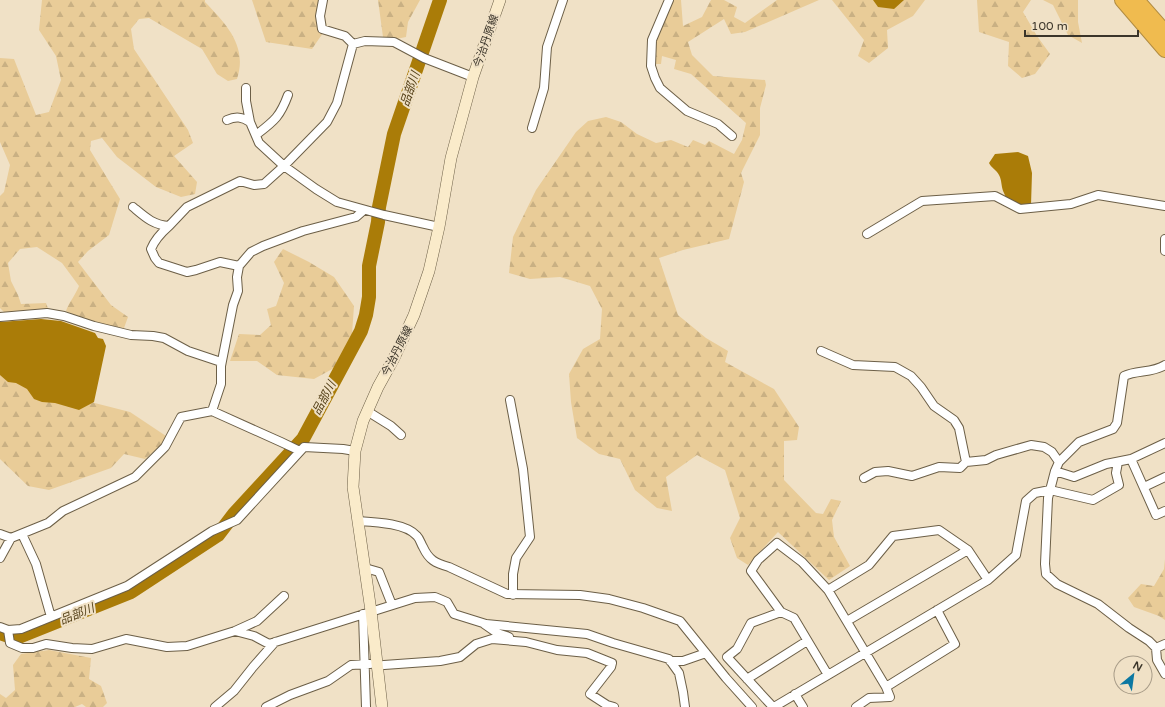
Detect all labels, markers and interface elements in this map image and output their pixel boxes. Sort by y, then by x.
scale bar [1025,12,1138,38]
street label: 今治丹原線 [471,13,501,69]
text: 100 m [1031,19,1068,33]
water label: 品部川 [398,68,423,108]
street label: 今治丹原線 [379,324,415,378]
water label: 品部川 [309,377,340,417]
water label: 品部川 [58,600,98,627]
north arrow [1113,655,1153,695]
text: N [1131,659,1145,675]

